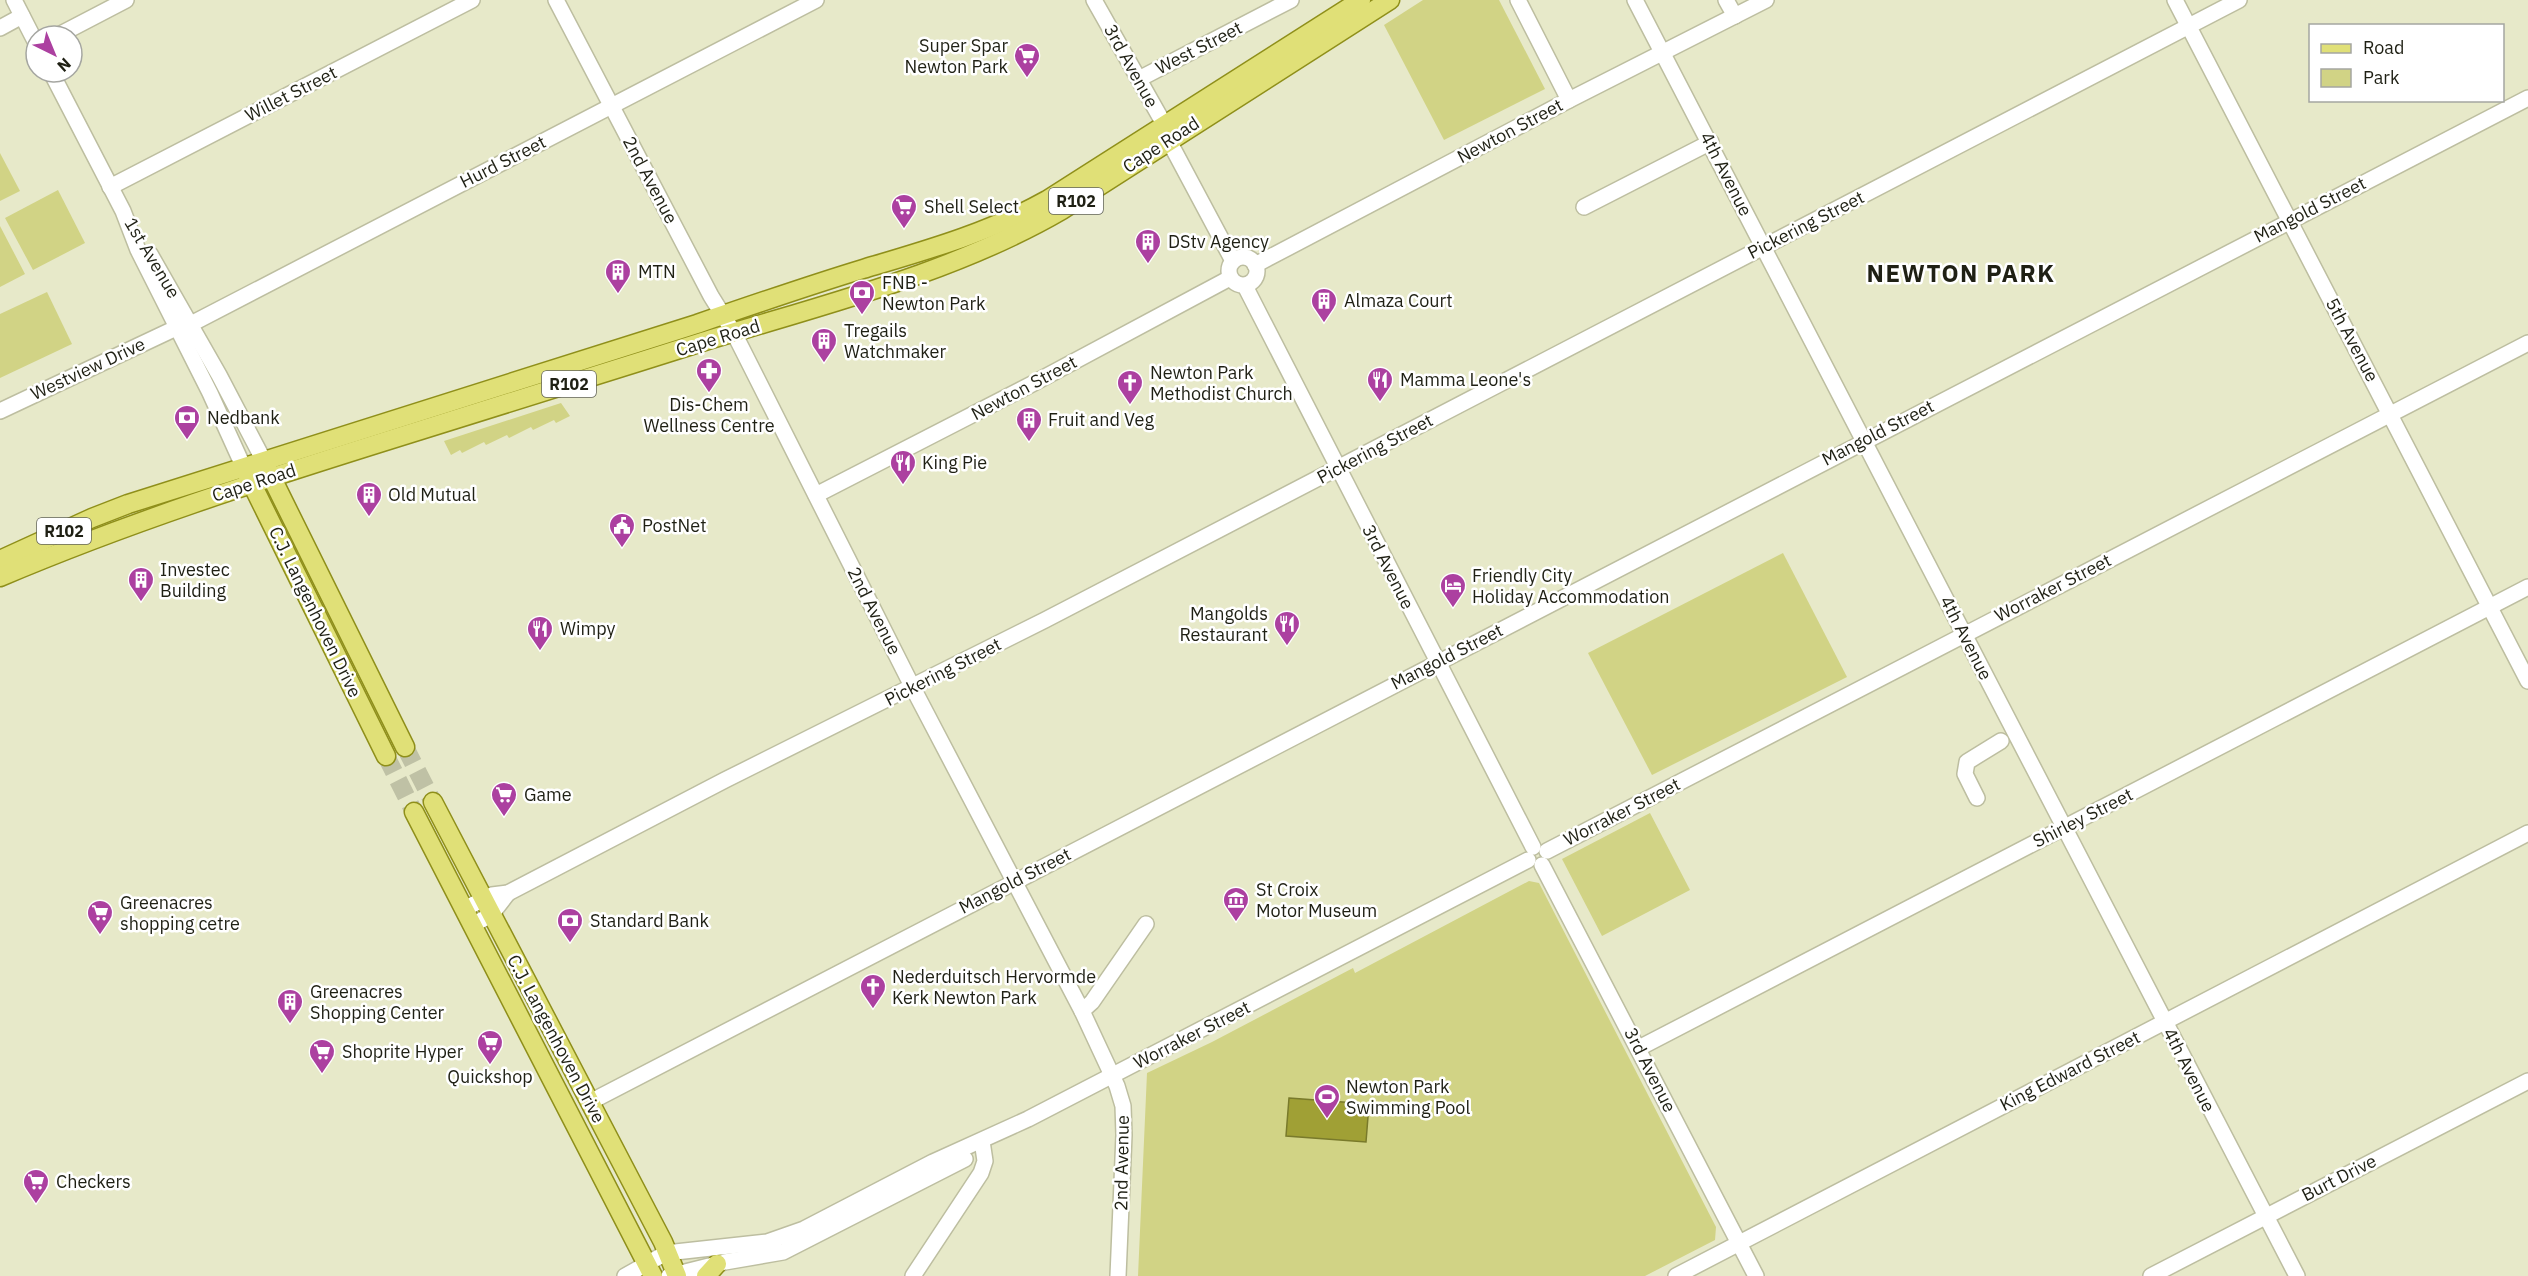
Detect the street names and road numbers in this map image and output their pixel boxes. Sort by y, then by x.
street label: West Street [1152,16,1246,79]
street label: 3rd Avenue [1099,20,1164,112]
street label: Willet Street [241,61,341,127]
street label: Newton Street [1453,93,1567,168]
street label: Cape Road [1118,111,1203,178]
street label: 4th Avenue [1695,128,1758,220]
street label: Hurd Street [456,130,550,193]
street label: 2nd Avenue [618,132,683,228]
street label: Mangold Street [2250,171,2370,248]
street label: Pickering Street [1744,185,1868,264]
road number: R102 [1049,188,1103,214]
street label: 1st Avenue [119,213,186,302]
street label: 5th Avenue [2321,294,2384,386]
street label: Cape Road [673,314,763,361]
street label: Westview Drive [27,332,149,405]
street label: Newton Street [967,350,1081,425]
road number: R102 [542,371,596,397]
street label: Mangold Street [1818,394,1938,471]
street label: Pickering Street [1313,408,1437,489]
street label: Cape Road [209,458,299,507]
road number: R102 [37,518,91,544]
street label: 3rd Avenue [1357,521,1420,613]
street label: C.J. Langenhoven Drive [264,523,367,701]
street label: Worraker Street [1991,548,2115,627]
street label: 2nd Avenue [842,563,906,659]
street label: 4th Avenue [1935,592,1998,684]
street label: Mangold Street [1387,618,1507,695]
street label: Pickering Street [881,632,1005,711]
street label: Worraker Street [1560,772,1684,851]
street label: Shirley Street [2029,783,2137,853]
street label: Mangold Street [955,842,1075,919]
street label: C.J. Langenhoven Drive [502,951,611,1127]
street label: Worraker Street [1130,995,1254,1074]
street label: 3rd Avenue [1619,1024,1682,1116]
street label: 4th Avenue [2158,1024,2221,1116]
street label: King Edward Street [1996,1025,2144,1116]
street label: 2nd Avenue [1109,1115,1134,1211]
street label: Burt Drive [2297,1149,2380,1206]

